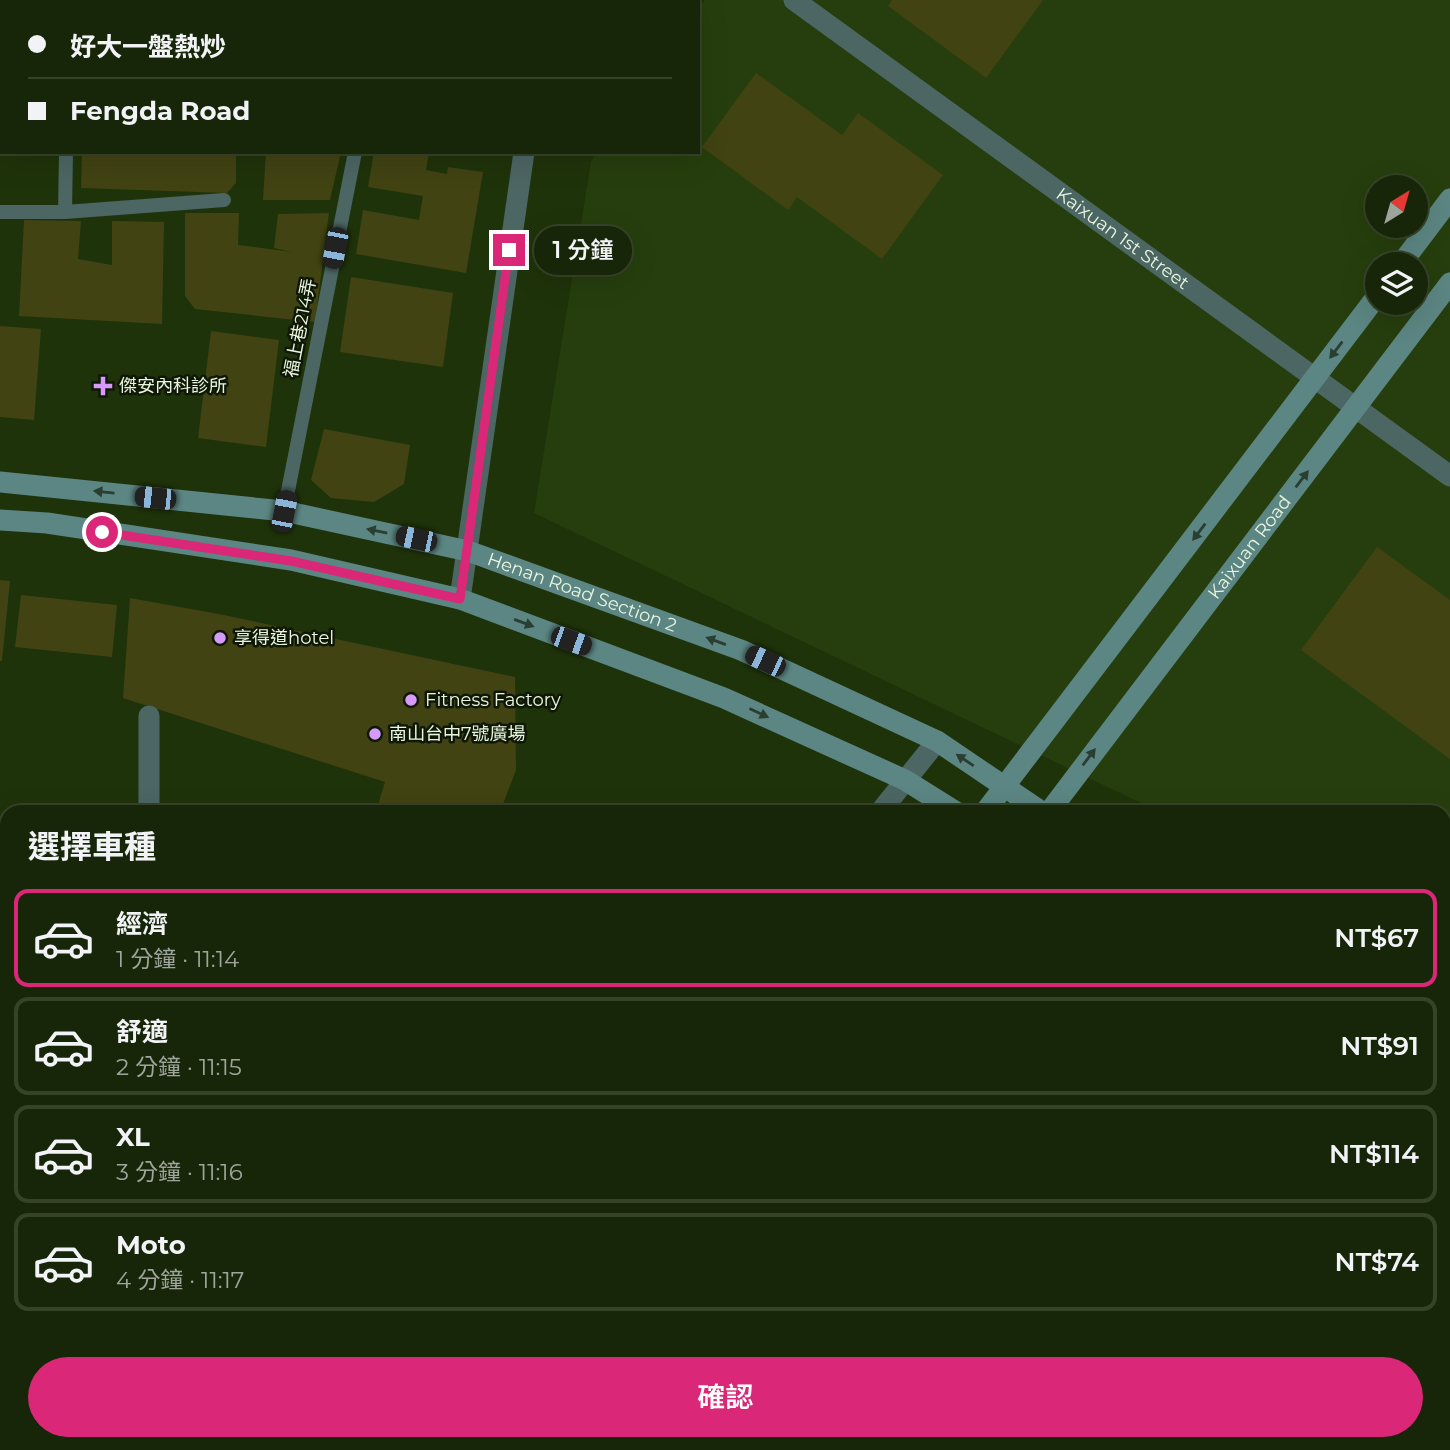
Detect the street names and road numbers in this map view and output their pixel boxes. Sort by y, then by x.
street label: Kaixuan 1st Street [1052,183,1193,294]
street label: 福上巷214弄 [280,277,320,379]
street label: Kaixuan Road [1203,491,1296,604]
street label: Henan Road Section 2 [484,548,680,637]

